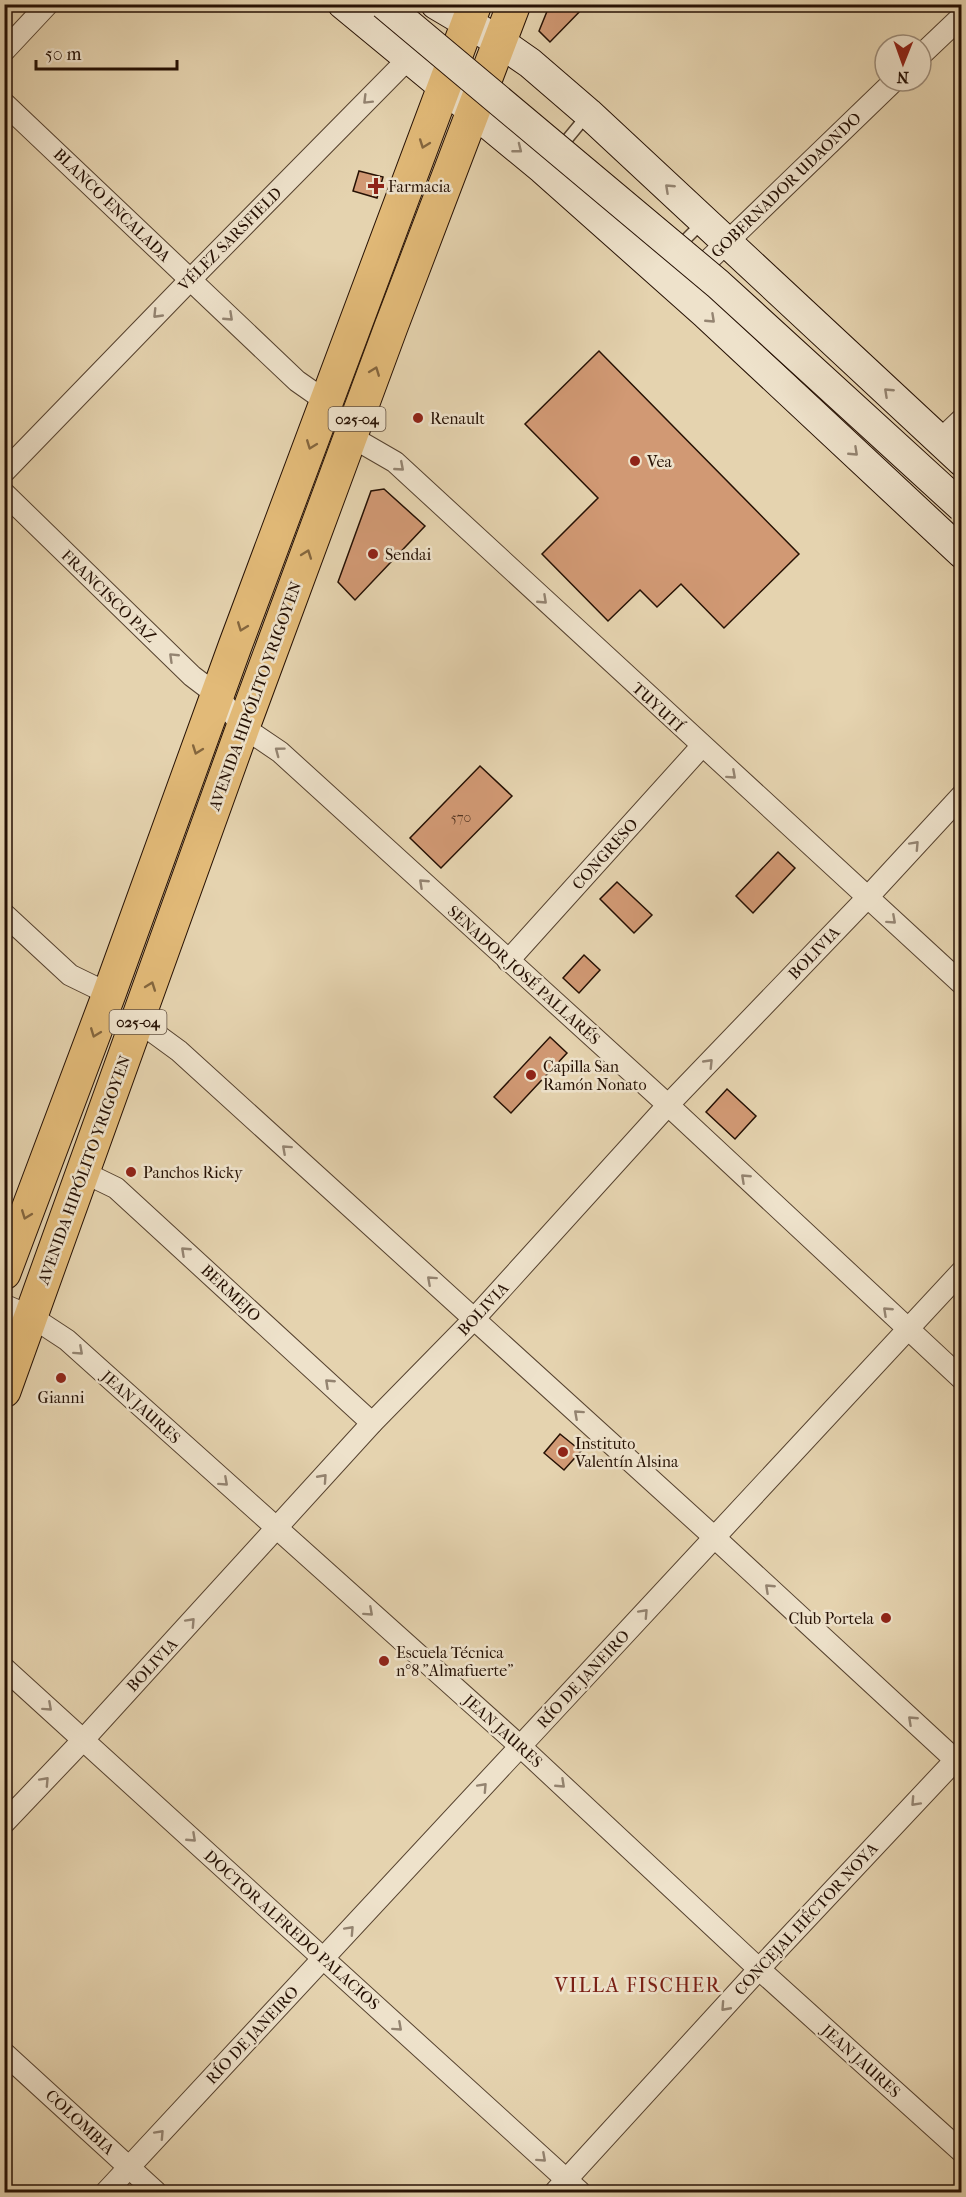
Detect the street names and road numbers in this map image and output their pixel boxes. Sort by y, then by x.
street label: GOBERNADOR UDAONDO [707,108,865,262]
street label: BLANCO ENCALADA [50,144,175,266]
street label: VÉLEZ SARSFIELD [173,183,286,295]
road number: 025-04 [328,407,386,431]
street label: FRANCISCO PAZ [57,546,161,646]
street label: AVENIDA HIPÓLITO YRIGOYEN [203,578,305,814]
street label: TUYUTÍ [628,678,689,736]
street label: CONGRESO [568,815,642,893]
street label: SENADOR JOSÉ PALLARÉS [444,901,605,1049]
street label: BOLIVIA [784,922,844,983]
road number: 025-04 [110,1010,166,1034]
street label: AVENIDA HIPÓLITO YRIGOYEN [32,1052,134,1288]
street label: BERMEJO [197,1261,265,1325]
street label: BOLIVIA [454,1278,513,1340]
street label: JEAN JAURES [96,1365,184,1447]
street label: RÍO DE JANEIRO [532,1625,633,1732]
street label: BOLIVIA [123,1634,182,1696]
street label: JEAN JAURES [458,1689,546,1771]
street label: CONCEJAL HÉCTOR NOYA [730,1838,882,1999]
street label: DOCTOR ALFREDO PALACIOS [200,1846,384,2014]
street label: RÍO DE JANEIRO [201,1981,302,2088]
street label: JEAN JAURES [816,2019,904,2101]
street label: COLOMBIA [42,2085,119,2159]

